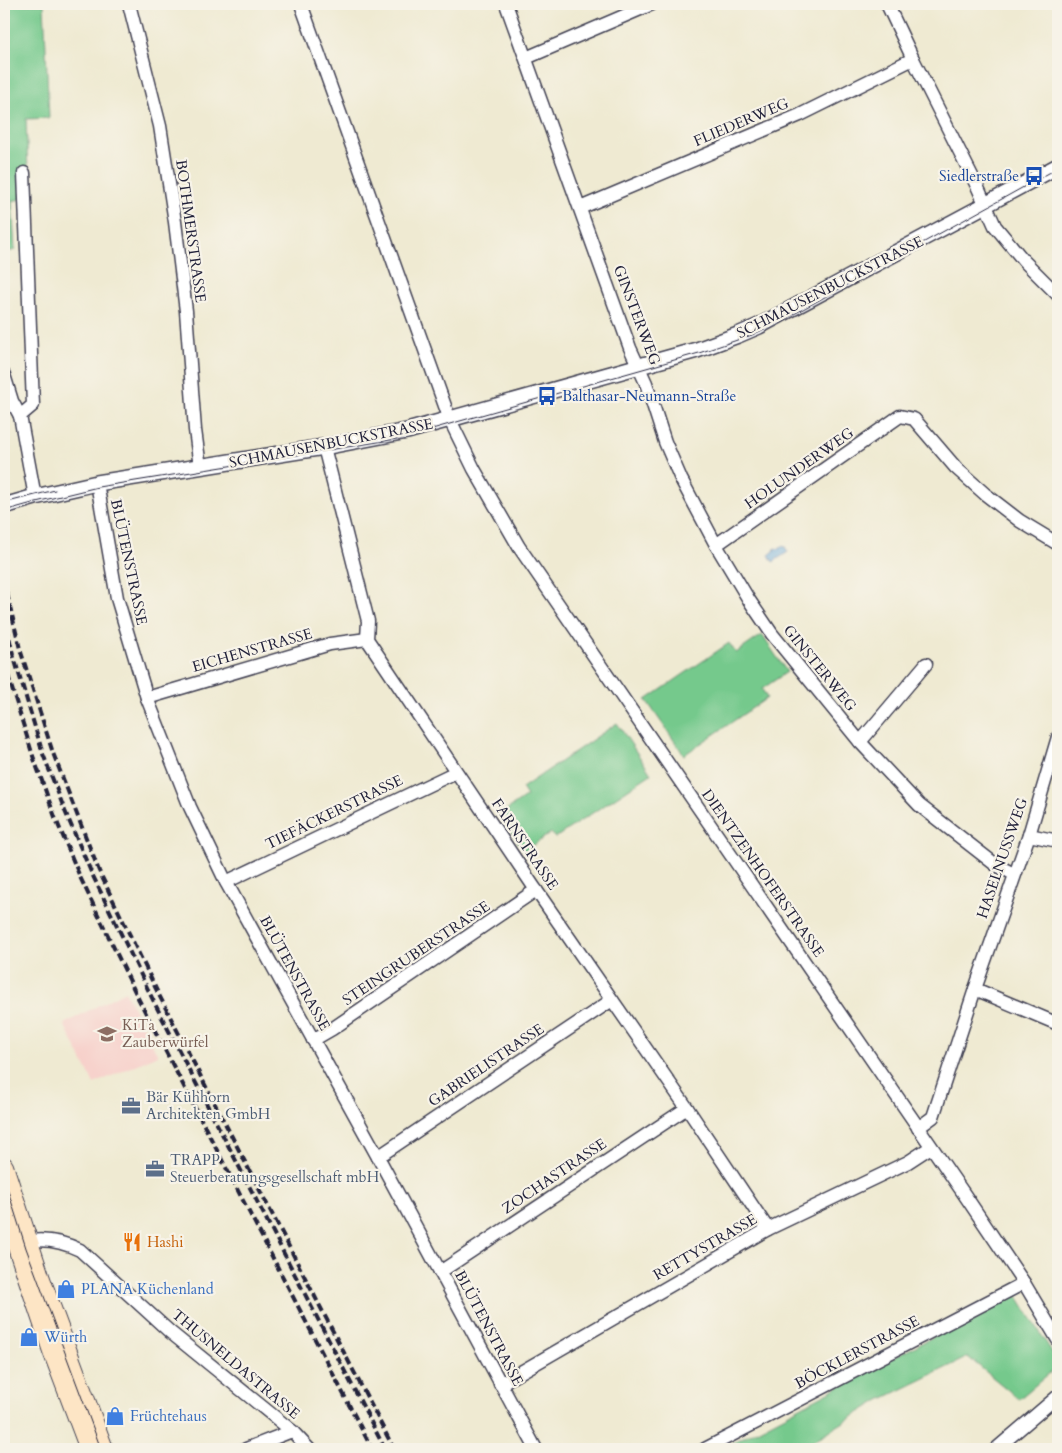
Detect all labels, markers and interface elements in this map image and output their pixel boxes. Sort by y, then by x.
street label: FLIEDERWEG [690,93,792,151]
street label: BOTHMERSTRASSE [171,158,211,304]
bus stop icon: Siedlerstraße [1023,165,1045,187]
place label: Siedlerstraße [939,166,1019,186]
street label: SCHMAUSENBUCKSTRASSE [733,231,927,343]
street label: GINSTERWEG [609,262,665,368]
bus stop icon: Balthasar-Neumann-Straße [536,385,558,407]
place label: Balthasar-Neumann-Straße [562,386,736,406]
street label: SCHMAUSENBUCKSTRASSE [227,413,435,473]
street label: HOLUNDERWEG [740,423,858,513]
street label: BLÜTENSTRASSE [106,497,152,627]
street label: GINSTERWEG [779,621,861,715]
street label: EICHENSTRASSE [189,623,315,677]
street label: TIEFÄCKERSTRASSE [262,770,406,854]
street label: DIENTZENHOFERSTRASSE [697,785,829,961]
street label: FARNSTRASSE [487,794,563,894]
street label: HASELNUSSWEG [972,795,1032,921]
street label: STEINGRUBERSTRASSE [338,896,494,1010]
street label: BLÜTENSTRASSE [255,912,335,1034]
place label: KiTa Zauberwürfel [122,1015,209,1052]
street label: GABRIELISTRASSE [424,1019,548,1111]
school or university icon: KiTa Zauberwürfel [96,1023,118,1045]
place label: Bär Kühhorn Architekten GmbH [146,1087,271,1124]
office icon: Bär Kühhorn Architekten GmbH [120,1095,142,1117]
street label: ZOCHASTRASSE [498,1134,610,1218]
place label: TRAPP Steuerberatungsgesellschaft mbH [170,1150,380,1187]
office icon: TRAPP Steuerberatungsgesellschaft mbH [144,1158,166,1180]
street label: RETTYSTRASSE [649,1209,761,1285]
restaurant icon: Hashi [121,1231,143,1253]
place label: Hashi [147,1232,184,1252]
street label: BLÜTENSTRASSE [450,1267,528,1389]
shop icon: PLANA Küchenland [55,1278,77,1300]
place label: PLANA Küchenland [81,1279,214,1299]
street label: THUSNELDASTRASSE [168,1305,304,1423]
street label: BÖCKLERSTRASSE [791,1311,923,1393]
shop icon: Würth [18,1326,40,1348]
place label: Würth [43,1327,88,1347]
shop icon: Früchtehaus [104,1405,126,1427]
place label: Früchtehaus [130,1406,207,1426]

